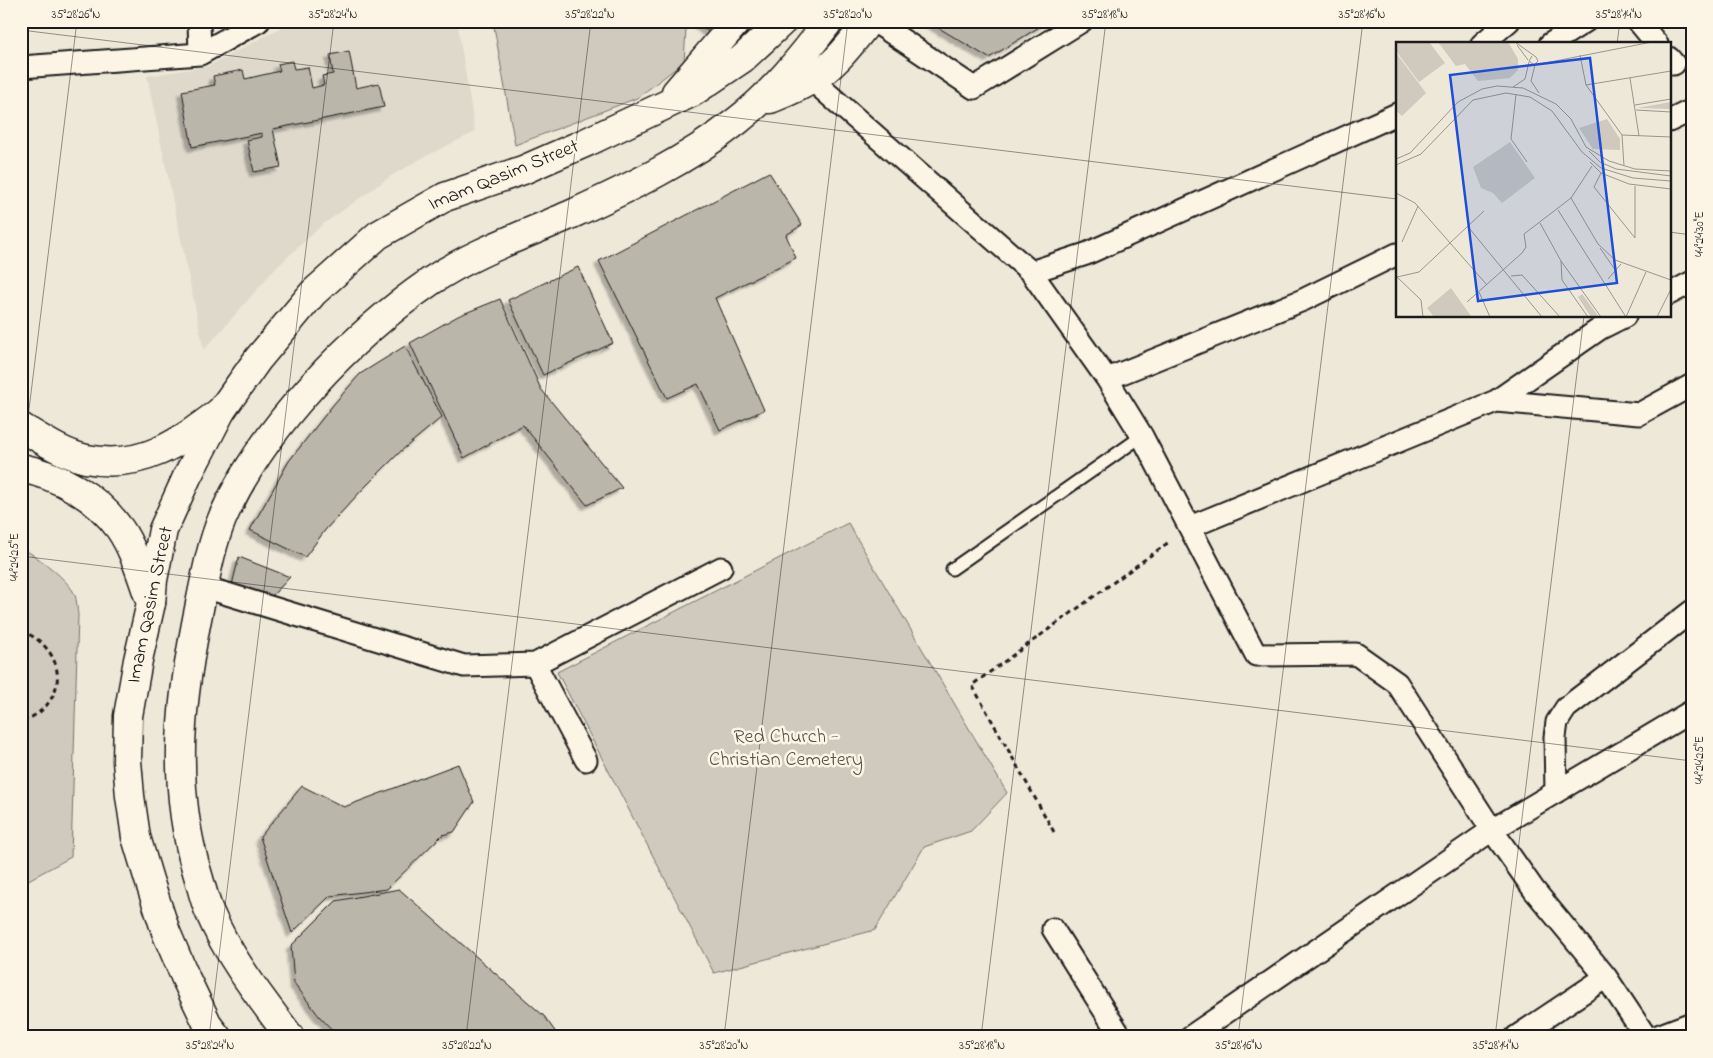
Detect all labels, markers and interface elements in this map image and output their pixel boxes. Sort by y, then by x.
text: 35°28'26"N [52,6,100,24]
text: 35°28'24"N [309,6,357,24]
text: 35°28'22"N [565,6,615,24]
text: 35°28'20"N [824,6,872,24]
text: 35°28'18"N [1082,6,1128,24]
text: 35°28'16"N [1339,6,1385,24]
text: 35°28'14"N [1596,6,1642,24]
inset map [1396,42,1670,318]
street label: Imam Qasim Street [424,133,584,219]
text: 44°24'30"E [1691,211,1709,257]
street label: Imam Qasim Street [120,524,182,686]
text: 44°24'25"E [6,533,24,581]
park label: Red Church - Christian Cemetery [709,723,863,775]
text: 44°24'25"E [1691,736,1709,784]
text: 35°28'24"N [186,1037,234,1055]
text: 35°28'22"N [442,1037,492,1055]
text: 35°28'20"N [700,1037,748,1055]
text: 35°28'18"N [959,1037,1005,1055]
text: 35°28'16"N [1216,1037,1262,1055]
text: 35°28'14"N [1473,1037,1519,1055]

